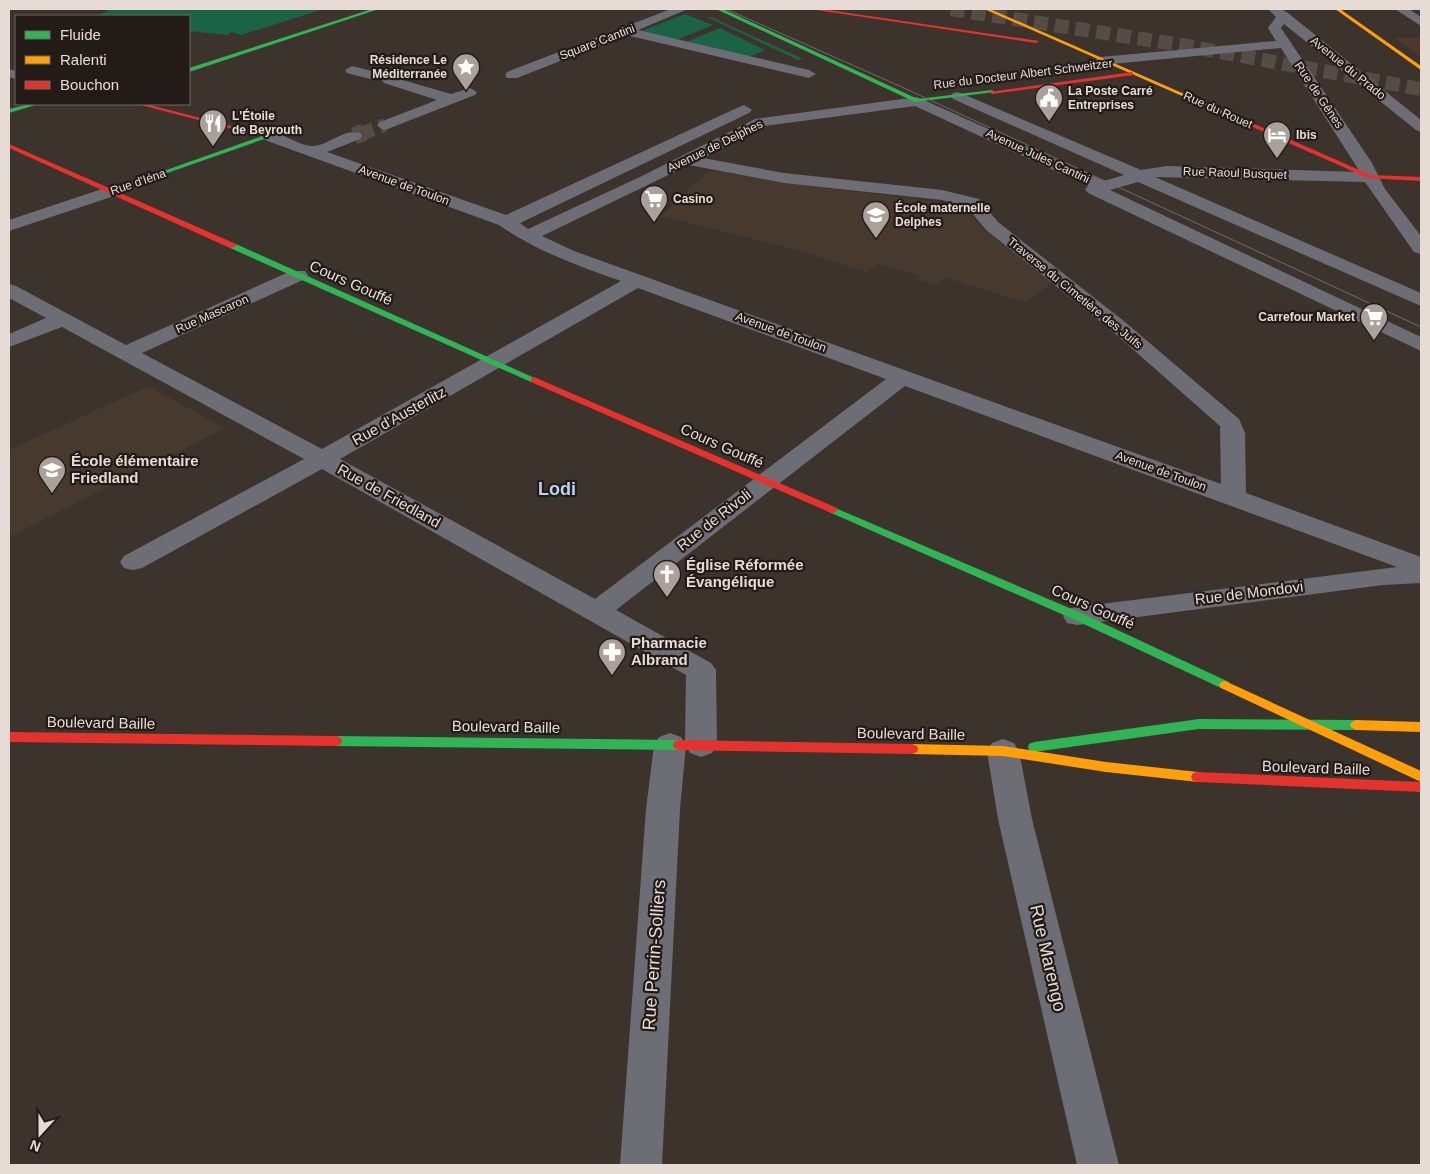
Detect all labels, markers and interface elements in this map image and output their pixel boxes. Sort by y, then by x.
legend [15,15,190,105]
street label: Square Cantini [557,21,637,63]
text: Fluide [60,26,101,43]
street label: Avenue du Prado [1308,33,1389,103]
text: Ralenti [60,51,107,68]
place icon: Résidence Le Méditerranée [451,52,481,91]
place label: Résidence Le Méditerranée [370,53,447,81]
street label: Rue du Docteur Albert Schweitzer [933,56,1113,92]
street label: Rue de Gênes [1292,59,1346,131]
text: Bouchon [60,76,119,93]
public building icon: La Poste Carré Entreprises [1034,83,1064,122]
place label: La Poste Carré Entreprises [1068,84,1153,112]
street label: Rue du Rouet [1181,89,1255,132]
restaurant icon: L'Étoile de Beyrouth [198,108,228,147]
place label: L'Étoile de Beyrouth [232,108,302,137]
street label: Avenue de Delphes [665,117,765,175]
hotel icon: Ibis [1262,120,1292,159]
street label: Avenue Jules Cantini [984,126,1092,186]
place label: Ibis [1296,128,1317,142]
street label: Avenue de Toulon [357,162,451,208]
street label: Rue Raoul Busquet [1183,164,1288,182]
street label: Rue d'Iéna [108,166,168,198]
supermarket icon: Casino [639,184,669,223]
place label: Casino [673,192,713,206]
school or university icon: École maternelle Delphes [861,200,891,239]
place label: École maternelle Delphes [895,200,991,229]
street label: Traverse du Cimetière des Juifs [1005,234,1145,352]
street label: Cours Gouffé [307,257,395,308]
street label: Rue Mascaron [174,292,250,336]
supermarket icon: Carrefour Market [1359,302,1389,341]
street label: Avenue de Toulon [734,309,828,355]
place label: Carrefour Market [1258,310,1355,324]
street label: Rue d'Austerlitz [349,383,449,448]
street label: Cours Gouffé [678,420,766,471]
street label: Avenue de Toulon [1114,448,1208,494]
place label: École élémentaire Friedland [71,452,199,486]
school or university icon: École élémentaire Friedland [37,455,67,494]
street label: Rue de Friedland [335,460,444,531]
district label: Lodi [538,479,576,499]
street label: Rue de Rivoli [673,485,754,554]
place label: Église Réformée Évangélique [686,556,804,590]
church icon: Église Réformée Évangélique [652,559,682,598]
street label: Rue de Mondovi [1194,577,1304,608]
street label: Cours Gouffé [1049,581,1137,632]
place label: Pharmacie Albrand [631,634,707,668]
pharmacy icon: Pharmacie Albrand [597,637,627,676]
street label: Boulevard Baille [47,713,155,732]
street label: Boulevard Baille [452,717,560,736]
street label: Boulevard Baille [857,724,965,743]
street label: Boulevard Baille [1262,757,1370,778]
street label: Rue Perrin-Solliers [639,879,669,1031]
street label: Rue Marengo [1026,903,1070,1013]
north arrow [15,1109,65,1159]
text: N [28,1137,43,1155]

